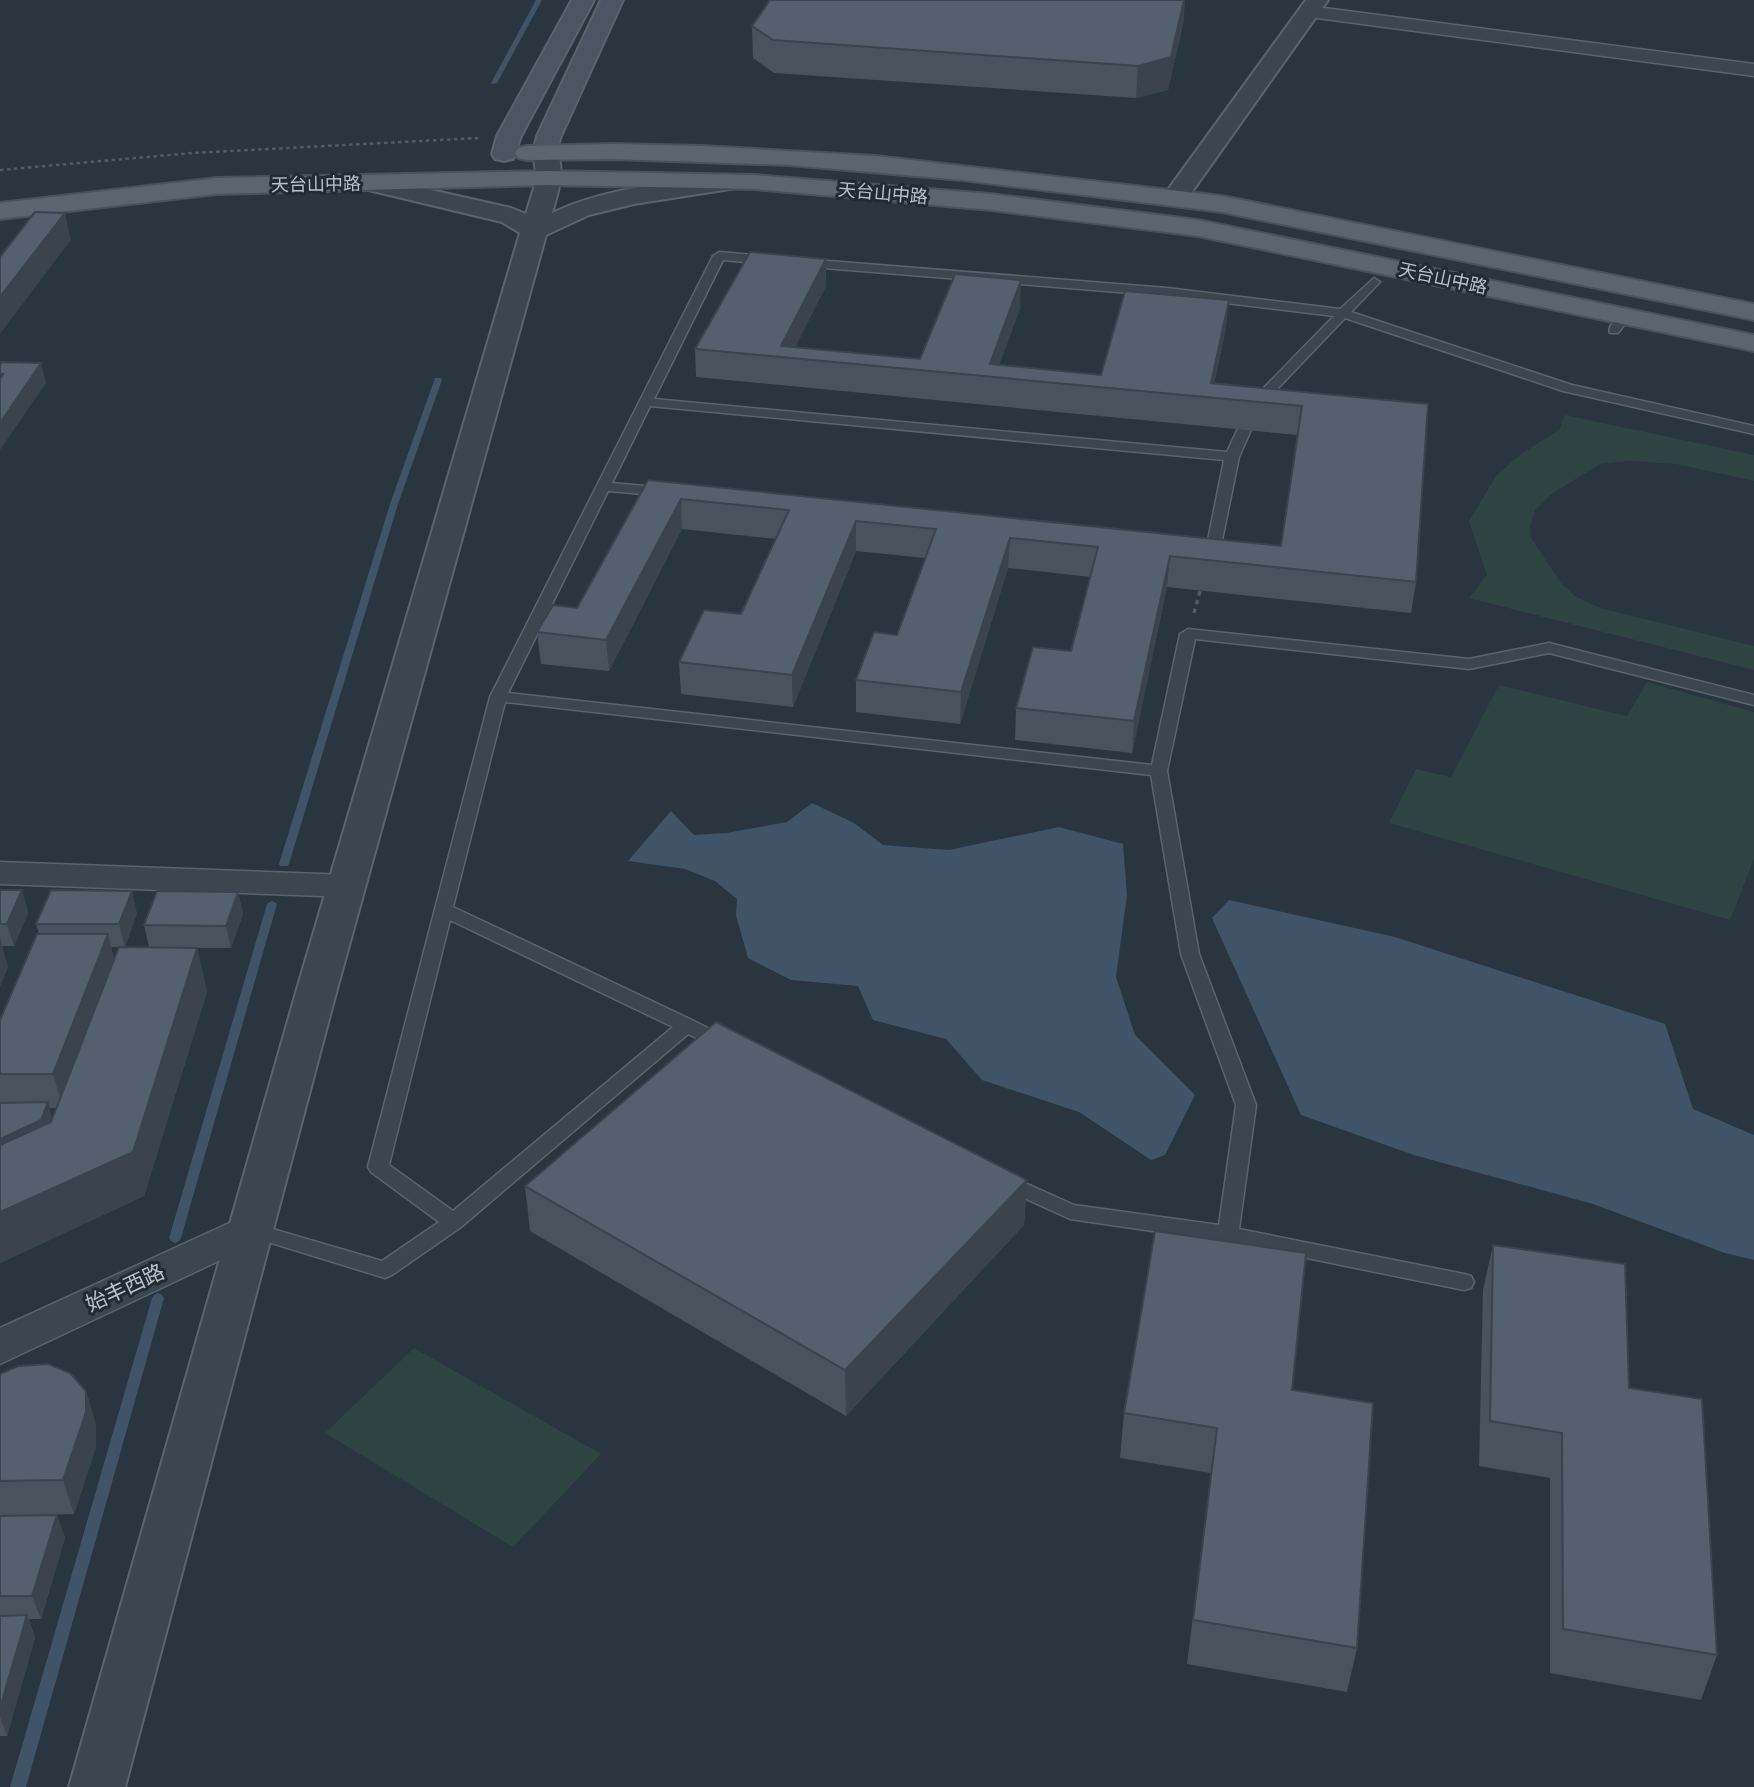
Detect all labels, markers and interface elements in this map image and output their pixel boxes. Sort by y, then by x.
street label: 天台山中路 [271,173,361,195]
street label: 天台山中路 [837,179,929,207]
street label: 天台山中路 [1397,258,1489,298]
street label: 始丰西路 [82,1259,168,1317]

